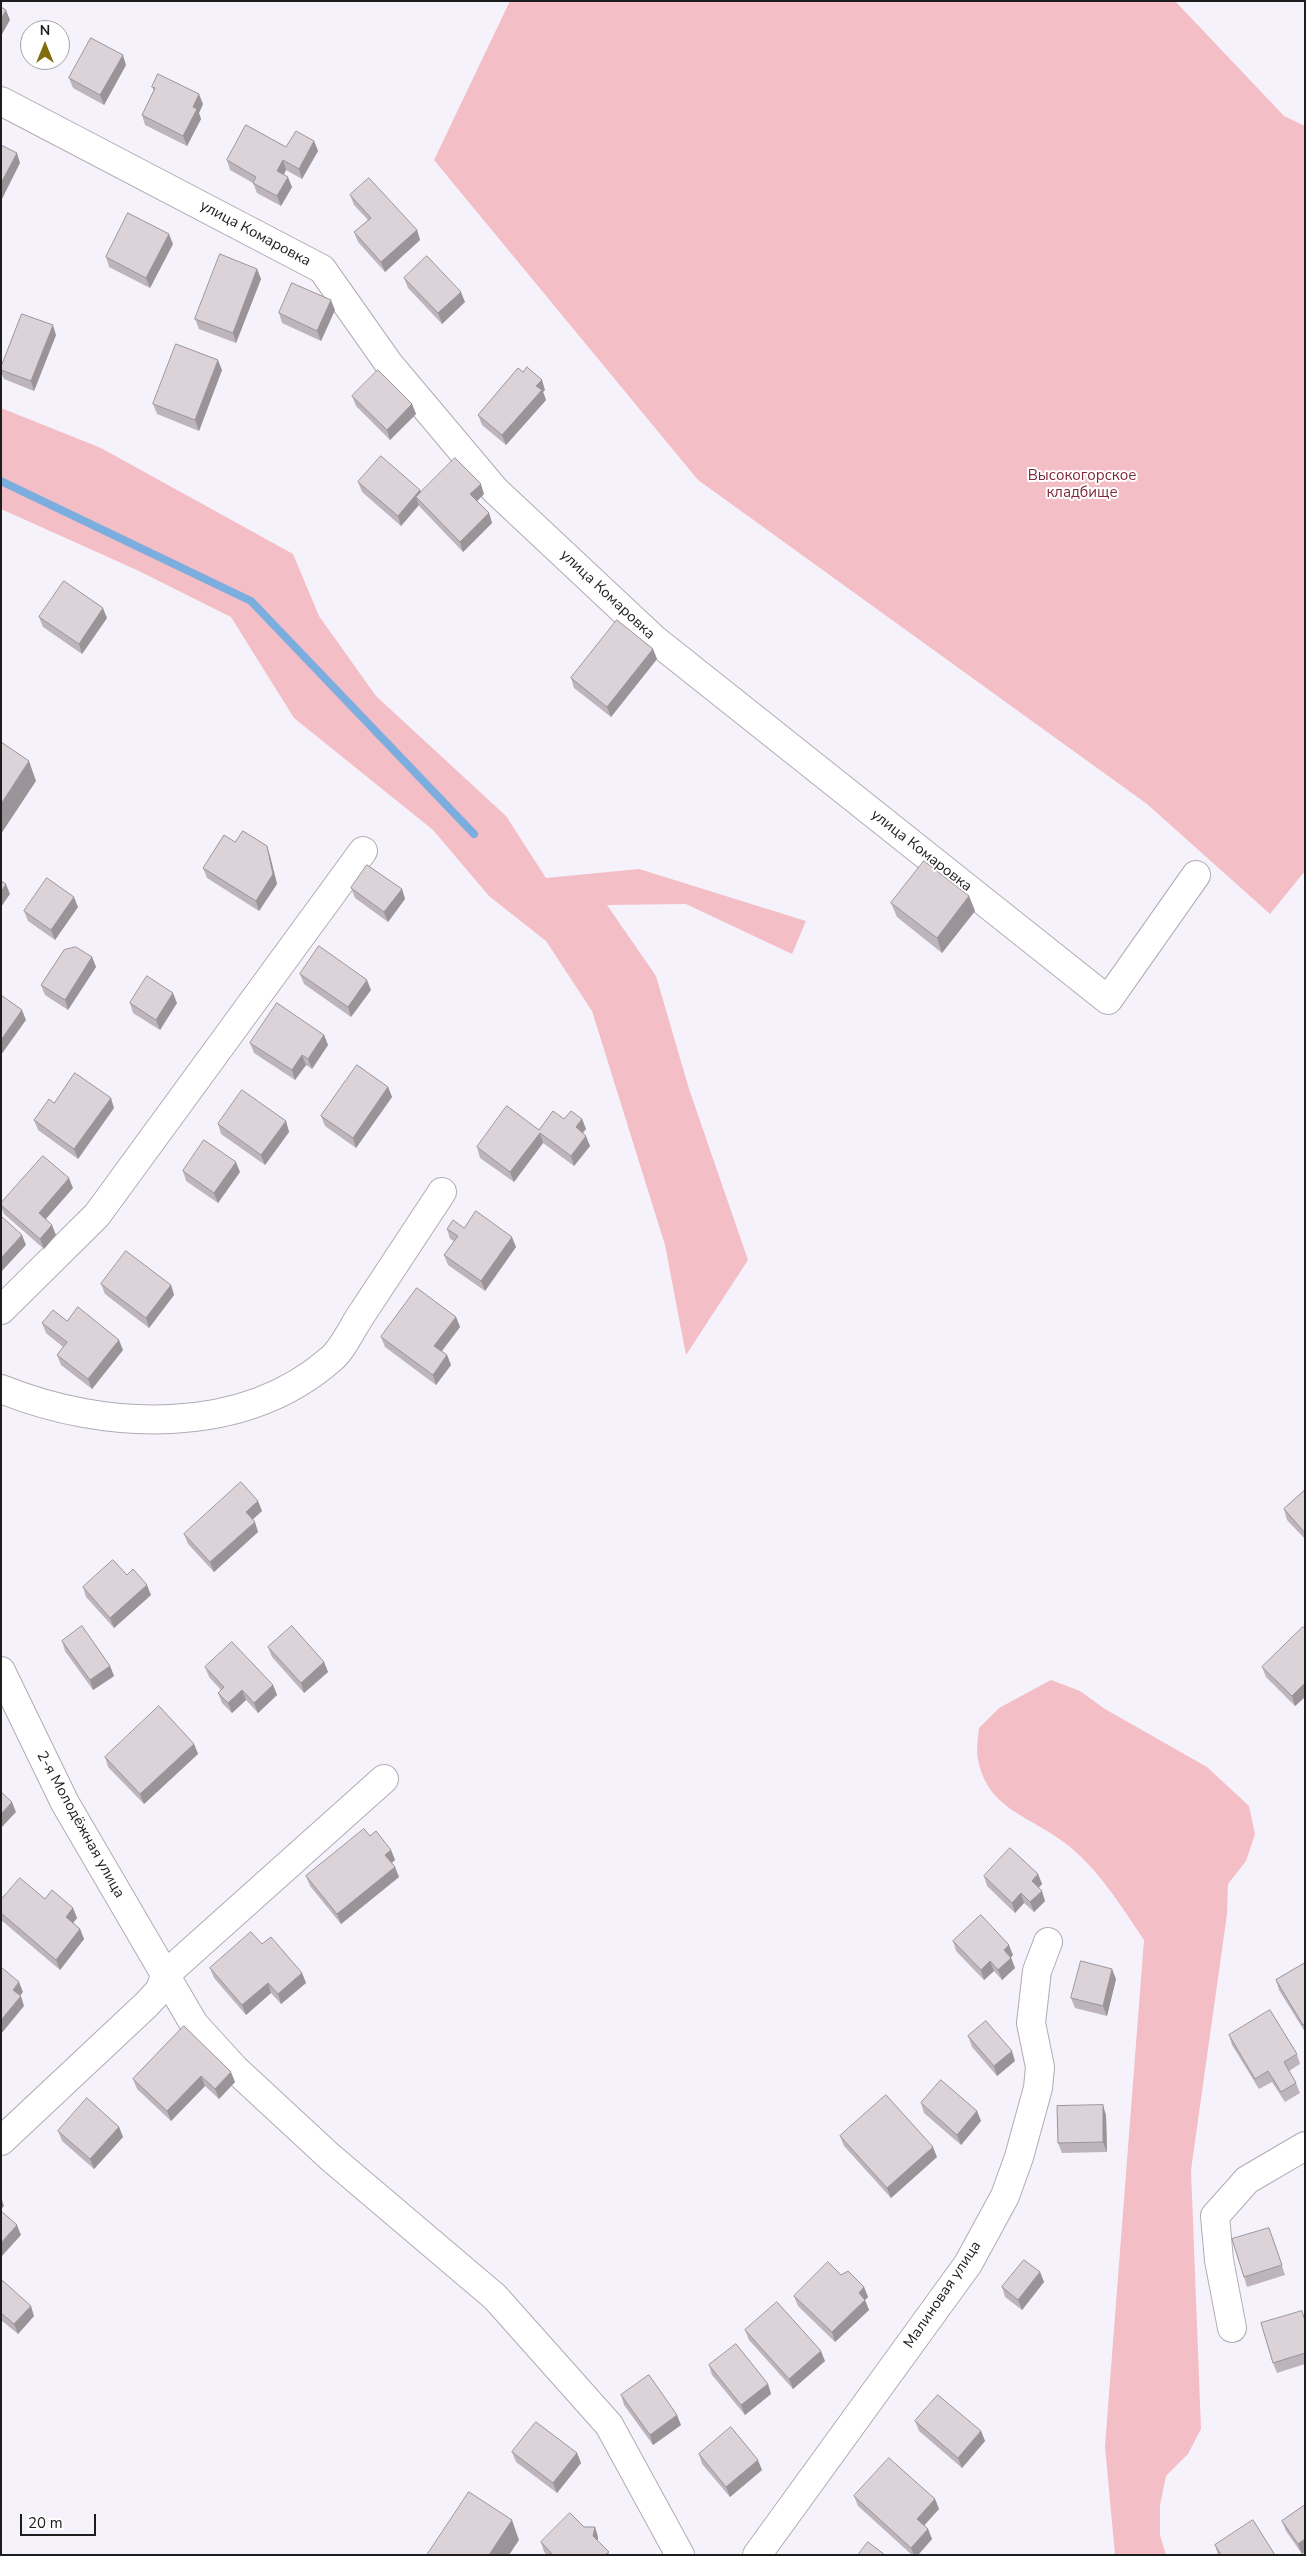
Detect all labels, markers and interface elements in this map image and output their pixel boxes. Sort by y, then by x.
north arrow [20,20,70,70]
text: N [40,21,50,40]
street label: улица Комаровка [196,197,314,271]
park label: Высокогорское кладбище [1028,467,1136,502]
street label: улица Комаровка [556,546,658,644]
street label: улица Комаровка [867,806,975,896]
street label: 2-я Молодёжная улица [32,1748,128,1902]
street label: Малиновая улица [900,2238,986,2352]
scale bar [22,2504,99,2536]
text: 20 m [28,2513,63,2533]

